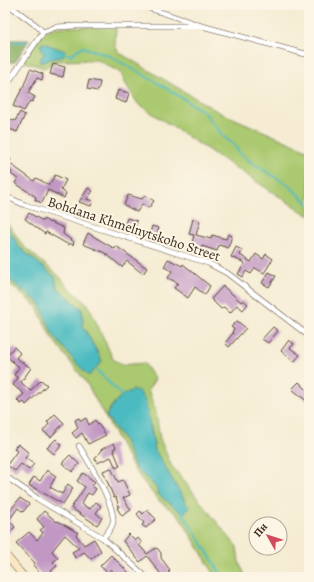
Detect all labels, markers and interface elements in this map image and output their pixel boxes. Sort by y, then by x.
street label: Bohdana Khmelnytskoho Street [45,192,223,266]
north arrow [248,516,288,556]
text: Пн [250,519,271,540]

